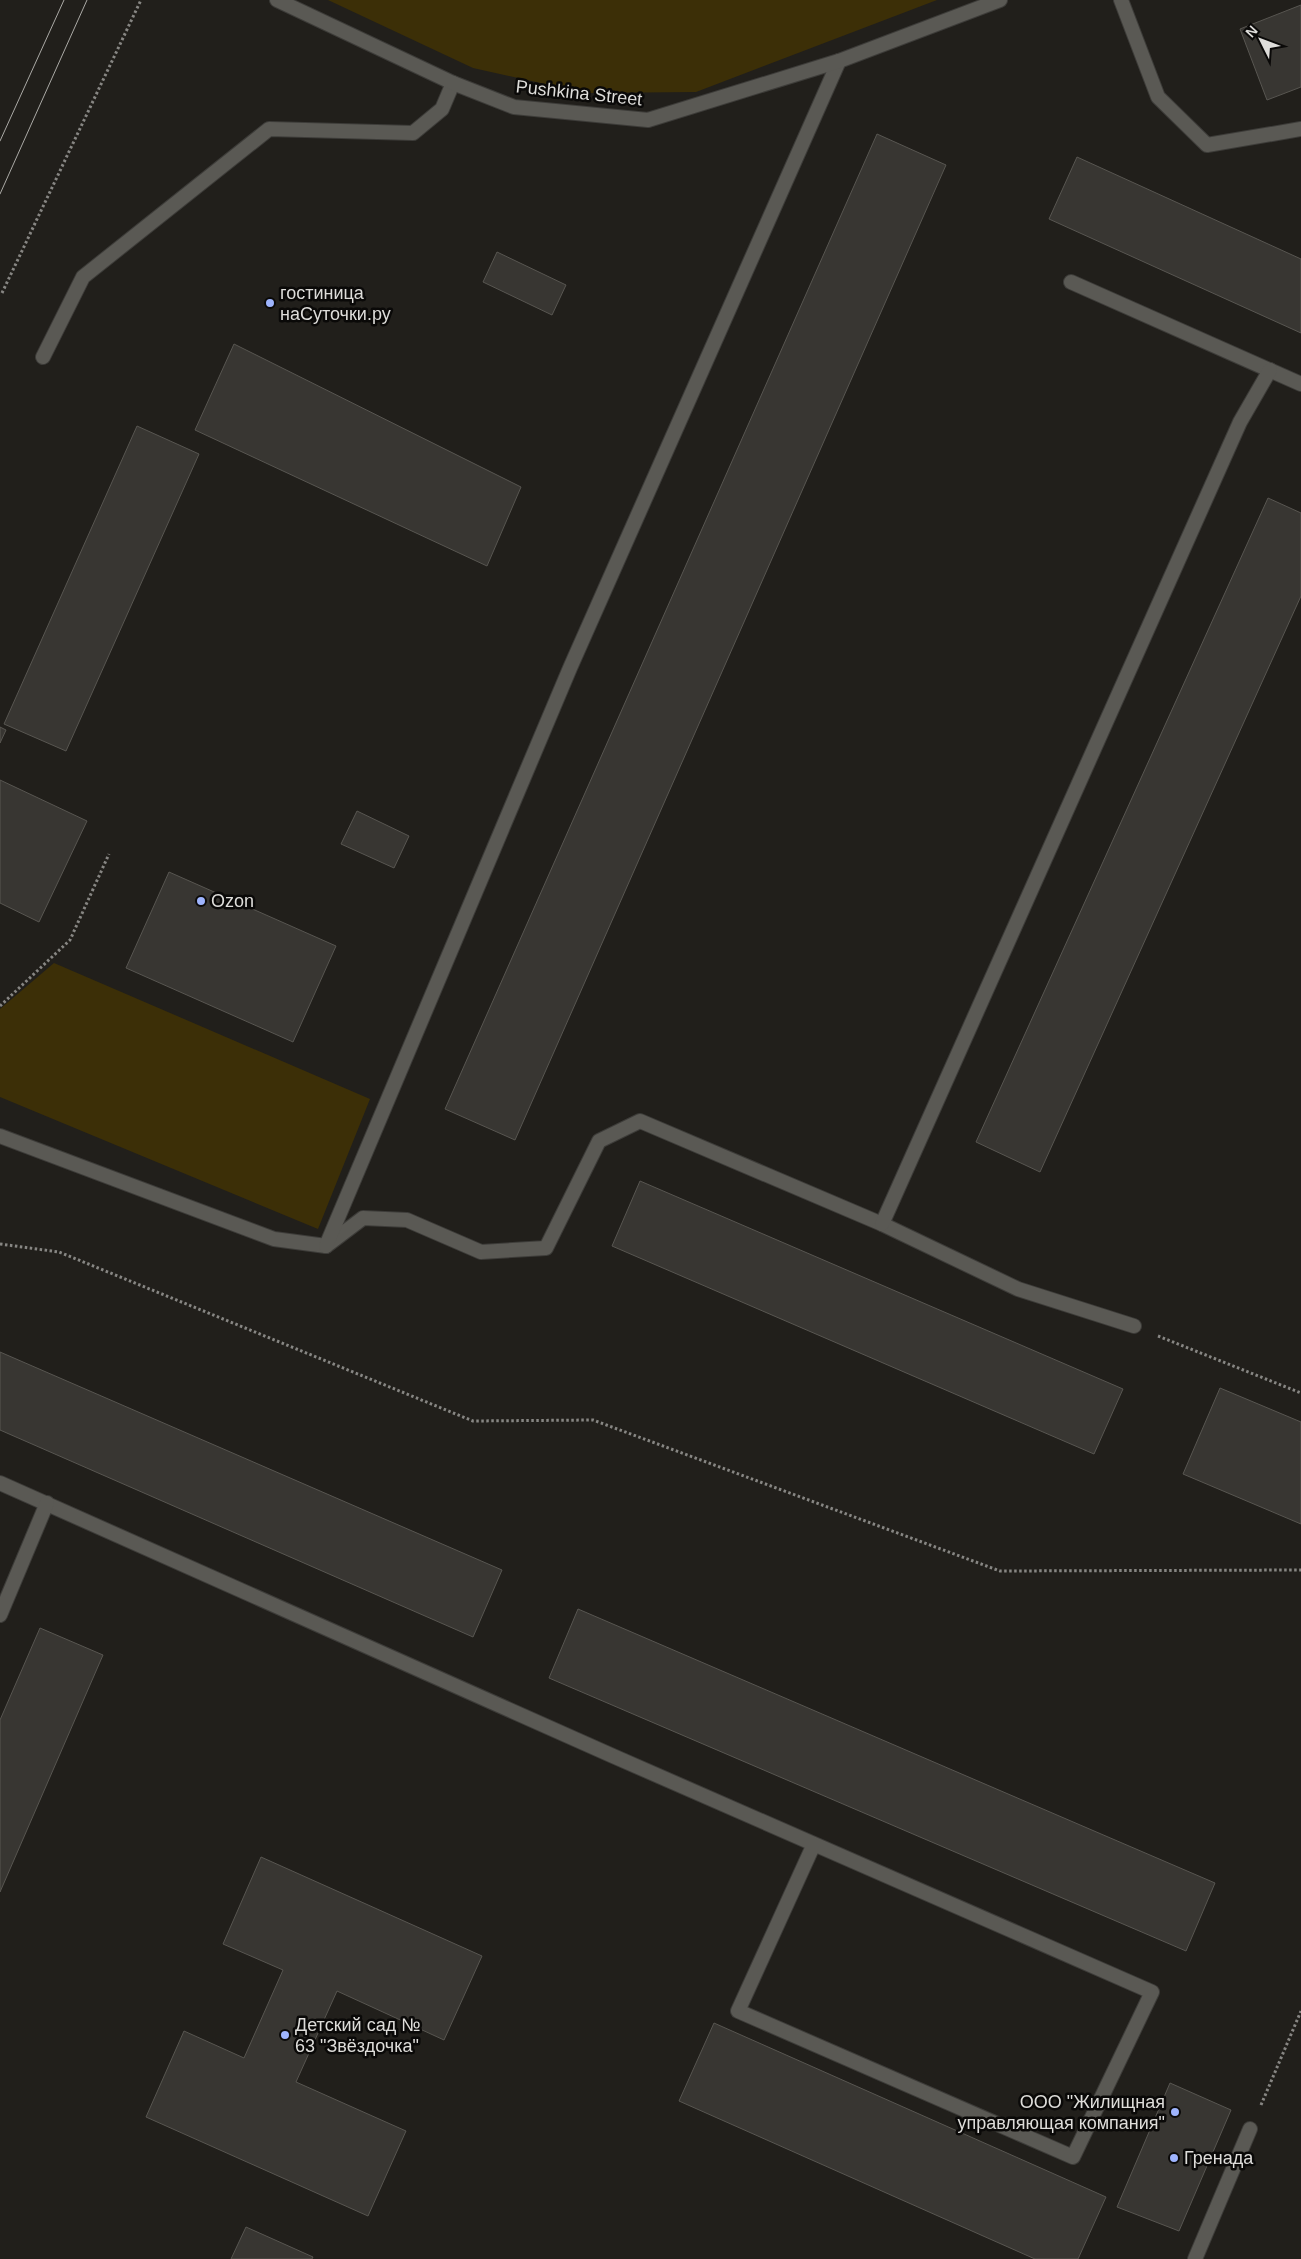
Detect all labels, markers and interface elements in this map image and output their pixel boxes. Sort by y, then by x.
north arrow [1236,15,1286,65]
text: N [1242,22,1261,40]
street label: Pushkina Street [515,76,643,110]
place label: гостиница наСуточки.ру [280,283,391,324]
marker: гостиница наСуточки.ру [264,297,276,309]
place label: Ozon [211,891,254,911]
marker: Ozon [195,895,207,907]
place label: Детский сад № 63 "Звёздочка" [295,2015,420,2056]
marker: Детский сад № 63 "Звёздочка" [279,2029,291,2041]
place label: ООО "Жилищная управляющая компания" [957,2092,1165,2133]
marker: ООО "Жилищная управляющая компания" [1169,2106,1181,2118]
place label: Гренада [1184,2148,1254,2168]
marker: Гренада [1168,2152,1180,2164]

